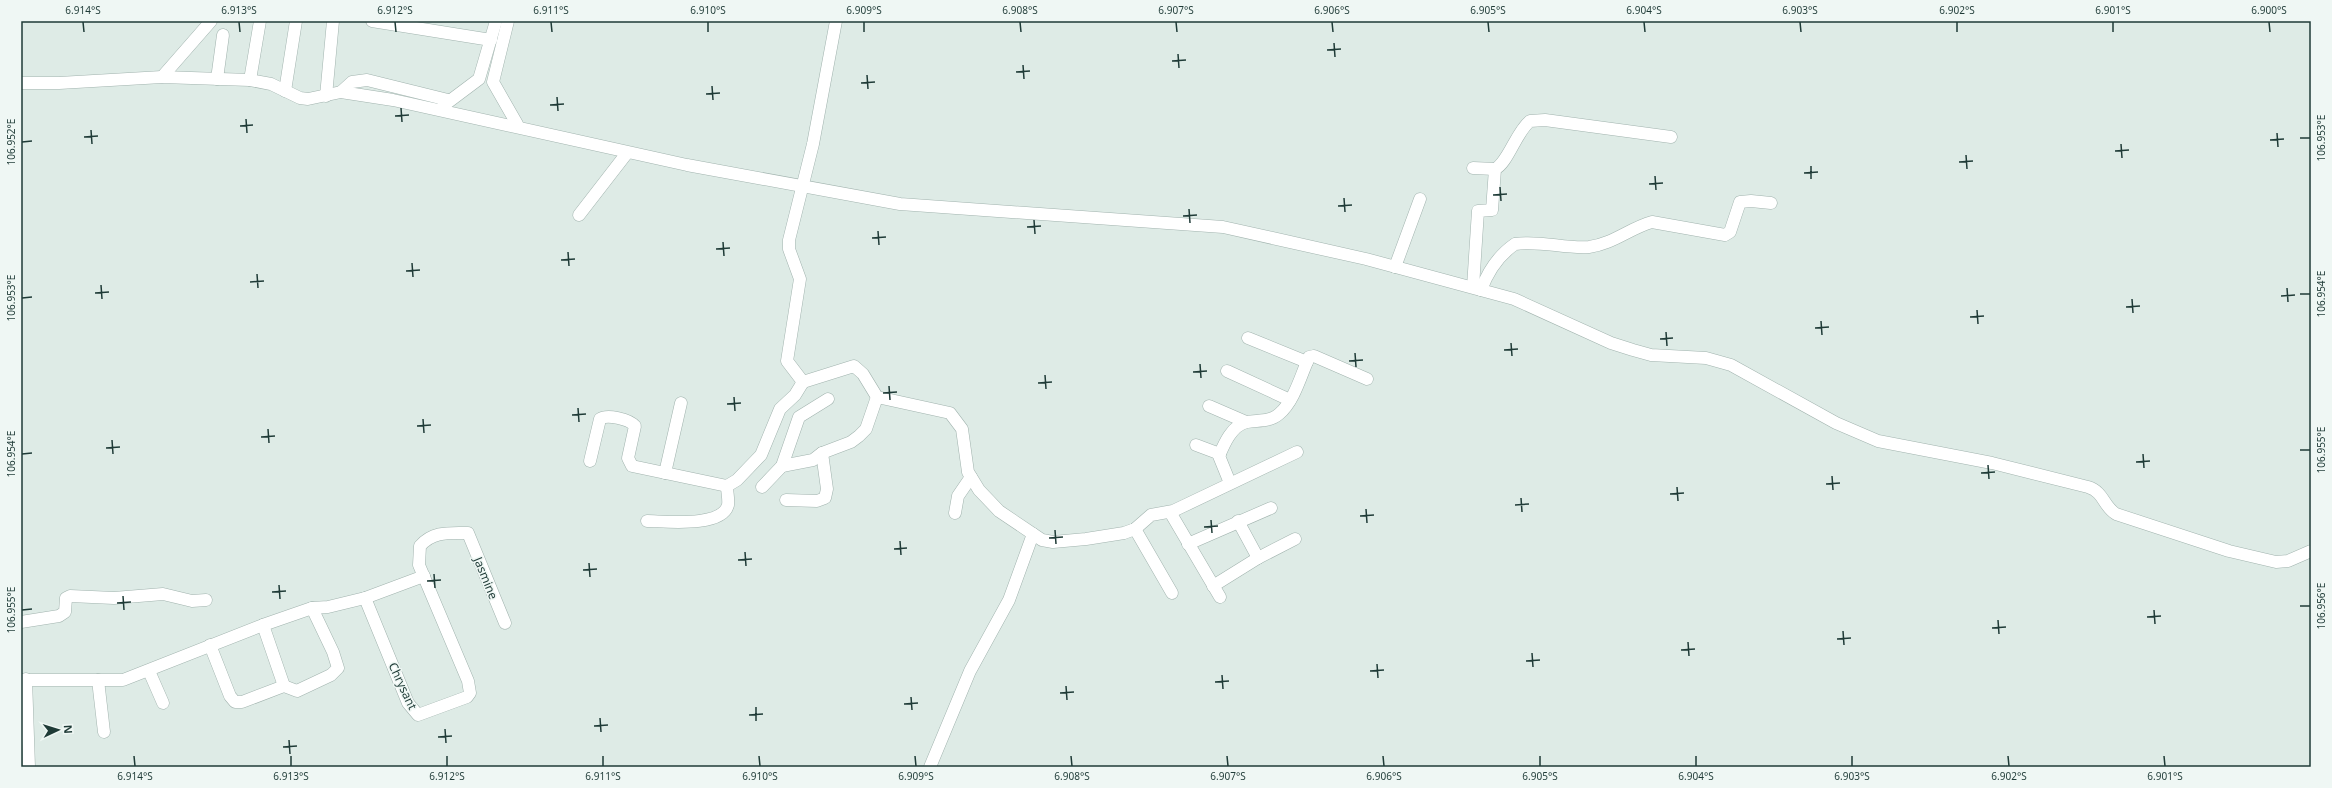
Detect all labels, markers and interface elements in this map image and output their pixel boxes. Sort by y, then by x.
text: 6.914°S [65,3,101,17]
text: 6.913°S [221,3,257,17]
text: 6.912°S [377,3,413,17]
text: 6.911°S [533,3,569,17]
text: 6.910°S [690,3,726,17]
text: 6.909°S [846,3,882,17]
text: 6.908°S [1002,3,1038,17]
text: 6.907°S [1158,3,1194,17]
text: 6.906°S [1314,3,1350,17]
text: 6.905°S [1470,3,1506,17]
text: 6.904°S [1626,3,1662,17]
text: 6.903°S [1782,3,1818,17]
text: 6.902°S [1939,3,1975,17]
text: 6.901°S [2095,3,2131,17]
text: 6.900°S [2251,3,2287,17]
text: 106.953°E [2314,115,2328,161]
text: 106.952°E [4,119,18,165]
text: 106.954°E [2314,271,2328,317]
text: 106.953°E [4,275,18,321]
text: 106.955°E [2314,427,2328,473]
text: 106.954°E [4,431,18,477]
street label: Jasmine [469,553,502,602]
text: 106.956°E [2314,583,2328,629]
text: 106.955°E [4,587,18,633]
street label: Chrysant [385,660,422,713]
north arrow [38,710,78,750]
text: N [61,724,76,734]
text: 6.914°S [117,769,153,783]
text: 6.913°S [273,769,309,783]
text: 6.912°S [429,769,465,783]
text: 6.911°S [585,769,621,783]
text: 6.910°S [742,769,778,783]
text: 6.909°S [898,769,934,783]
text: 6.908°S [1054,769,1090,783]
text: 6.907°S [1210,769,1246,783]
text: 6.906°S [1366,769,1402,783]
text: 6.905°S [1522,769,1558,783]
text: 6.904°S [1678,769,1714,783]
text: 6.903°S [1834,769,1870,783]
text: 6.902°S [1991,769,2027,783]
text: 6.901°S [2147,769,2183,783]

